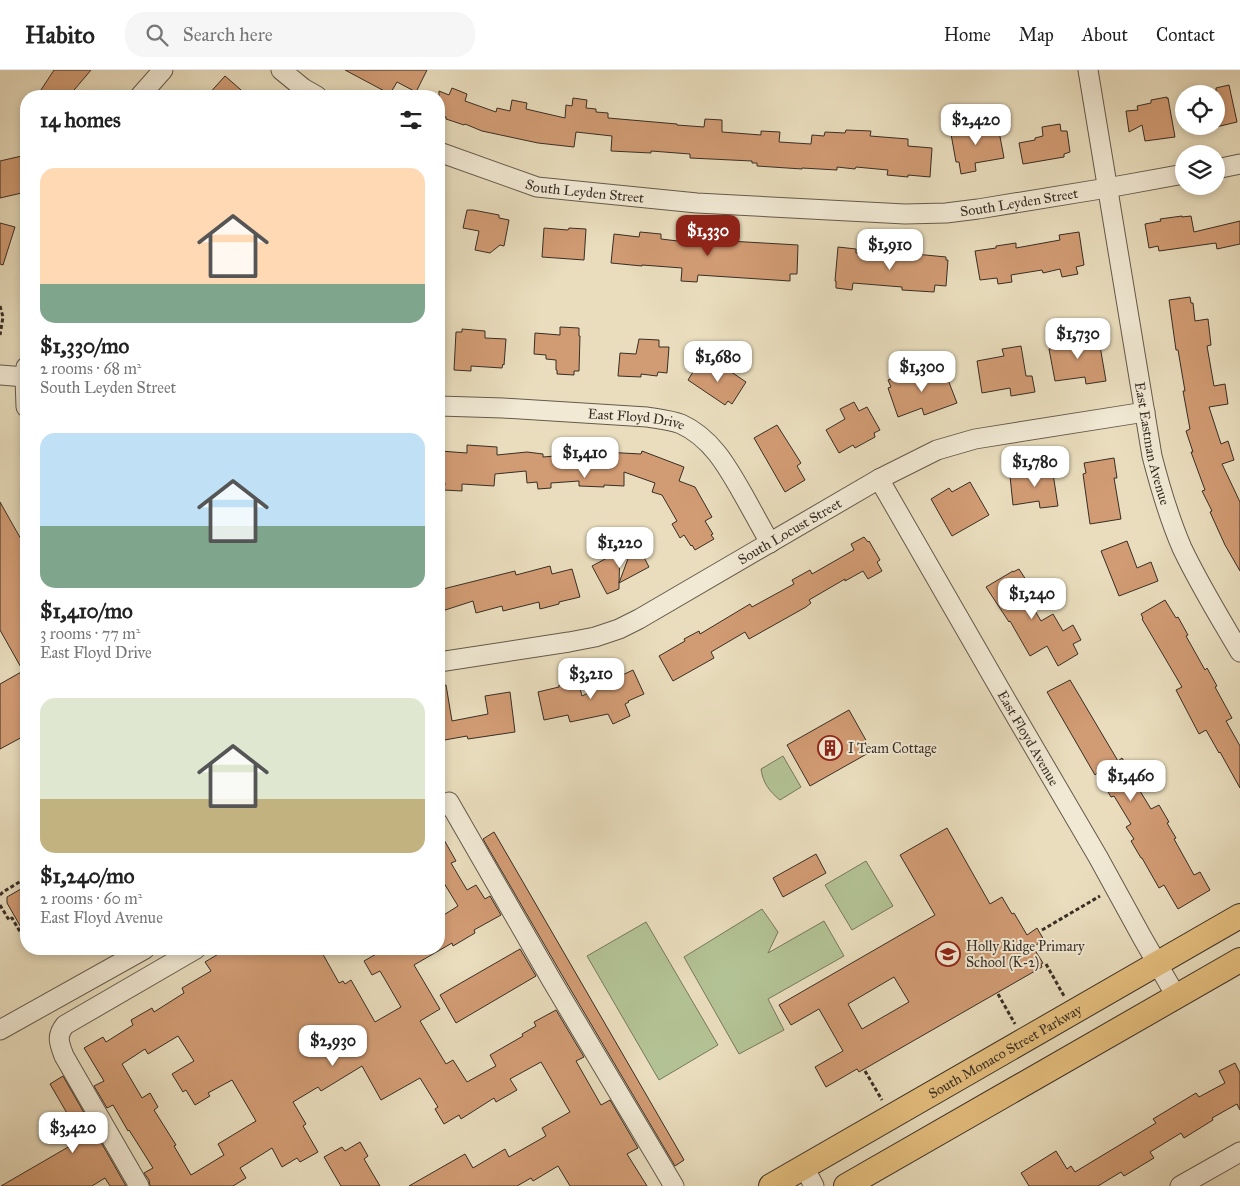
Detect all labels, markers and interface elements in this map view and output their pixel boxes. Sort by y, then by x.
search box [125,12,475,57]
text: Habito [25,20,95,50]
icon: search [143,21,171,49]
text: Search here [183,23,273,46]
text: Home [944,24,991,46]
text: Map [1019,24,1054,46]
text: About [1082,24,1128,46]
text: Contact [1156,24,1215,46]
map controls [1175,85,1225,195]
button: locate [1175,85,1225,135]
pin: $2,420 [935,104,1017,146]
icon: filters [397,106,425,134]
text: 14 homes [40,107,121,133]
text: $2,420 [952,110,1000,129]
button: layers [1175,145,1225,195]
street label: South Leyden Street [523,176,645,207]
street label: South Leyden Street [959,185,1079,220]
icon: home [188,201,278,291]
pin: $1,330 [667,214,749,257]
text: $1,330 [687,221,729,240]
pin: $1,910 [849,228,931,271]
text: $1,910 [868,235,912,254]
pin: $1,730 [1037,318,1119,360]
text: $1,730 [1056,324,1100,343]
text: $1,330/mo [40,333,129,359]
pin: $1,680 [677,340,759,383]
text: $1,680 [695,347,741,366]
pin: $1,300 [881,350,963,393]
text: $1,300 [899,357,945,376]
text: 2 rooms · 68 m² [40,359,141,378]
text: South Leyden Street [40,378,176,397]
street label: East Eastman Avenue [1131,381,1173,507]
street label: East Floyd Drive [587,405,688,434]
pin: $1,410 [544,436,626,479]
text: $1,410 [563,443,607,462]
pin: $1,780 [994,446,1076,488]
text: $1,780 [1012,452,1058,471]
icon: home [188,466,278,556]
street label: South Locust Street [735,495,845,568]
pin: $1,220 [579,526,661,569]
text: $1,220 [597,533,643,552]
pin: $1,240 [991,578,1073,620]
text: $1,240 [1009,584,1055,603]
text: $1,410/mo [40,598,133,624]
text: 3 rooms · 77 m² [40,624,140,643]
text: East Floyd Drive [40,643,152,662]
pin: $3,210 [550,658,632,700]
text: $3,210 [569,664,613,683]
street label: East Floyd Avenue [993,688,1063,789]
icon: home [188,731,278,821]
building icon: I Team Cottage [817,735,843,761]
place label: I Team Cottage [848,740,937,757]
pin: $1,460 [1090,760,1172,802]
text: $1,460 [1108,766,1154,785]
text: $1,240/mo [40,863,135,889]
text: 2 rooms · 60 m² [40,889,142,908]
text: East Floyd Avenue [40,908,163,927]
place label: Holly Ridge Primary School (K-2) [966,938,1085,972]
school or university icon: Holly Ridge Primary School (K-2) [935,941,961,967]
street label: South Monaco Street Parkway [926,1001,1085,1103]
pin: $2,930 [292,1024,374,1067]
text: $2,930 [310,1031,356,1050]
pin: $3,420 [32,1112,114,1154]
text: $3,420 [50,1118,96,1137]

